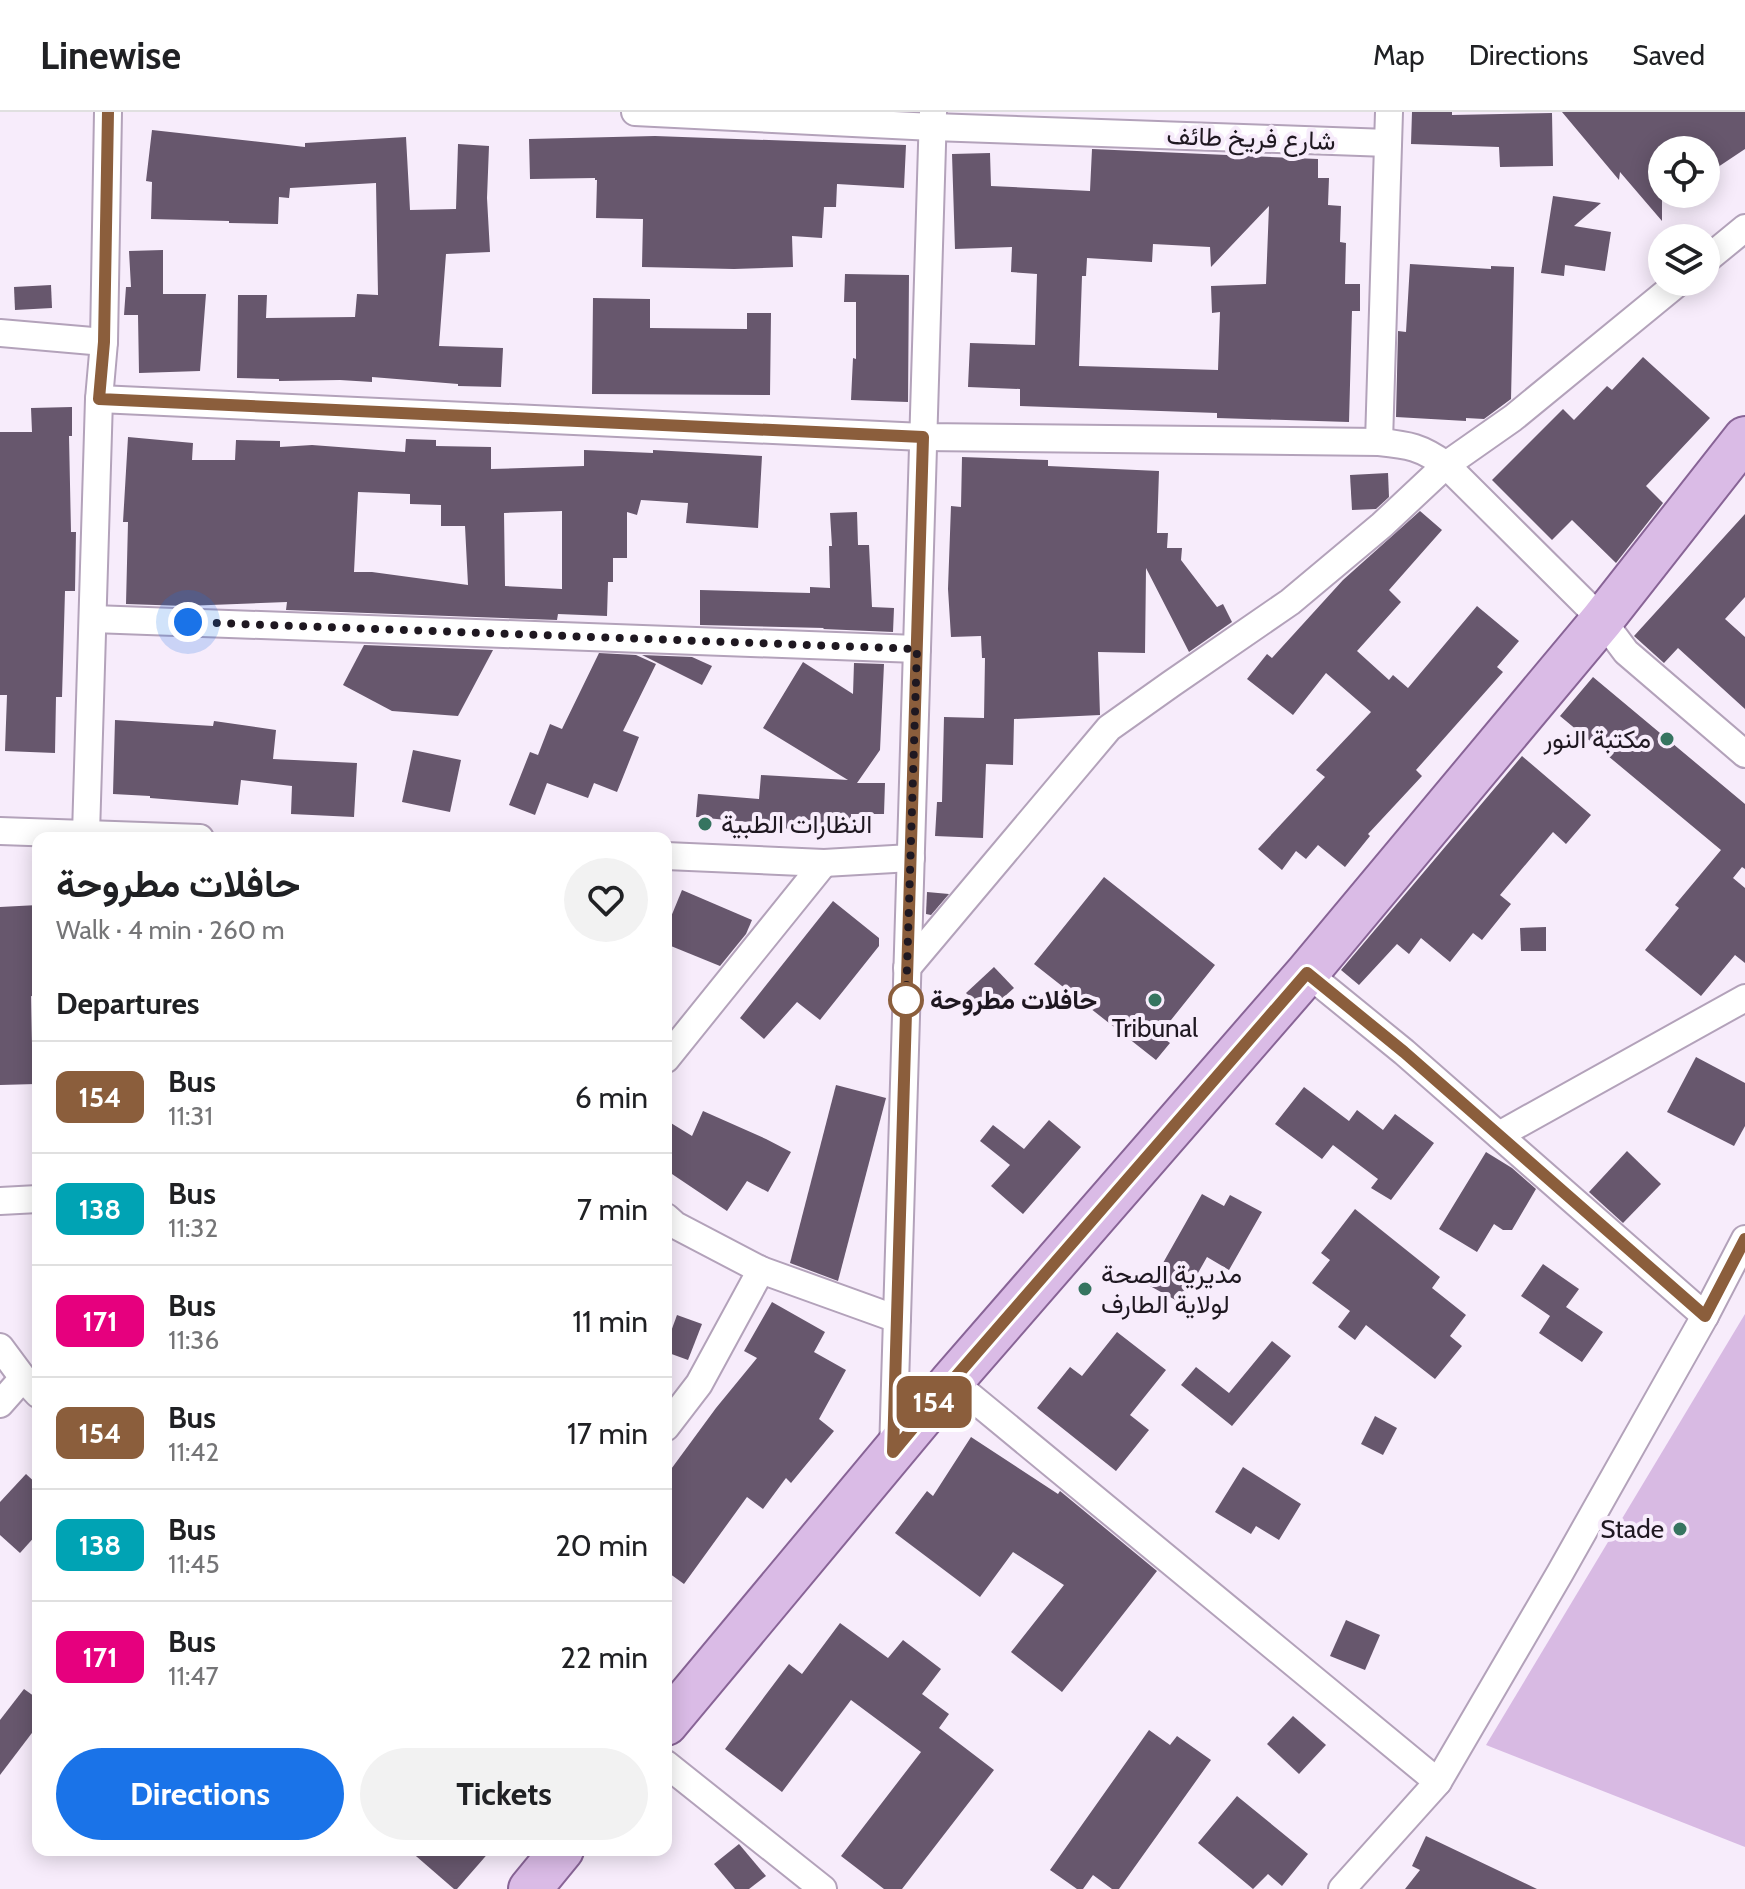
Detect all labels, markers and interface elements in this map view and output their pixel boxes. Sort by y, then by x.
text: Linewise [40,32,181,79]
text: Map [1373,38,1425,72]
text: Directions [1469,38,1588,72]
text: Saved [1632,38,1705,72]
street label: شارع فريخ طائف [1166,119,1336,159]
map controls [1648,136,1720,296]
button: locate [1648,136,1720,208]
button: layers [1648,224,1720,296]
your location [168,602,208,642]
place label: مكتبة النور [1542,723,1651,755]
marker: مكتبة النور [1658,730,1676,748]
place label: النظارات الطبية [721,808,872,840]
marker: النظارات الطبية [696,815,714,833]
button: heart [564,858,648,942]
text: حافلات مطروحة [56,860,300,907]
text: Walk · 4 min · 260 m [56,914,285,946]
marker: حافلات مطروحة [889,983,923,1017]
place label: حافلات مطروحة [930,984,1097,1016]
text: Departures [56,985,200,1022]
marker: Tribunal [1146,991,1164,1009]
place label: Tribunal [1112,1012,1198,1044]
text: Bus [168,1063,216,1100]
text: 6 min [575,1079,648,1116]
text: 154 [79,1080,121,1114]
text: 11:31 [168,1100,213,1132]
text: Bus [168,1175,216,1212]
text: 7 min [577,1191,648,1228]
text: 138 [79,1192,121,1226]
text: 11:32 [168,1212,218,1244]
place label: مديرية الصحة لولاية الطارف [1101,1258,1242,1320]
marker: مديرية الصحة لولاية الطارف [1076,1280,1094,1298]
text: Bus [168,1287,216,1324]
text: 11 min [572,1303,648,1340]
text: 171 [83,1304,117,1338]
text: 11:36 [168,1324,219,1356]
line badge: 154 [888,1376,980,1428]
text: 154 [913,1385,955,1419]
text: Bus [168,1399,216,1436]
text: 17 min [567,1415,648,1452]
text: 154 [79,1416,121,1450]
text: 11:42 [168,1436,219,1468]
text: Bus [168,1511,216,1548]
place label: Stade [1600,1513,1664,1545]
marker: Stade [1671,1520,1689,1538]
text: 20 min [555,1527,648,1564]
text: 138 [79,1528,121,1562]
text: 11:45 [168,1548,219,1580]
text: Bus [168,1623,216,1660]
text: 22 min [560,1639,648,1676]
text: 171 [83,1640,117,1674]
text: 11:47 [168,1660,218,1692]
button: Directions [56,1748,344,1840]
button: Tickets [360,1748,648,1840]

